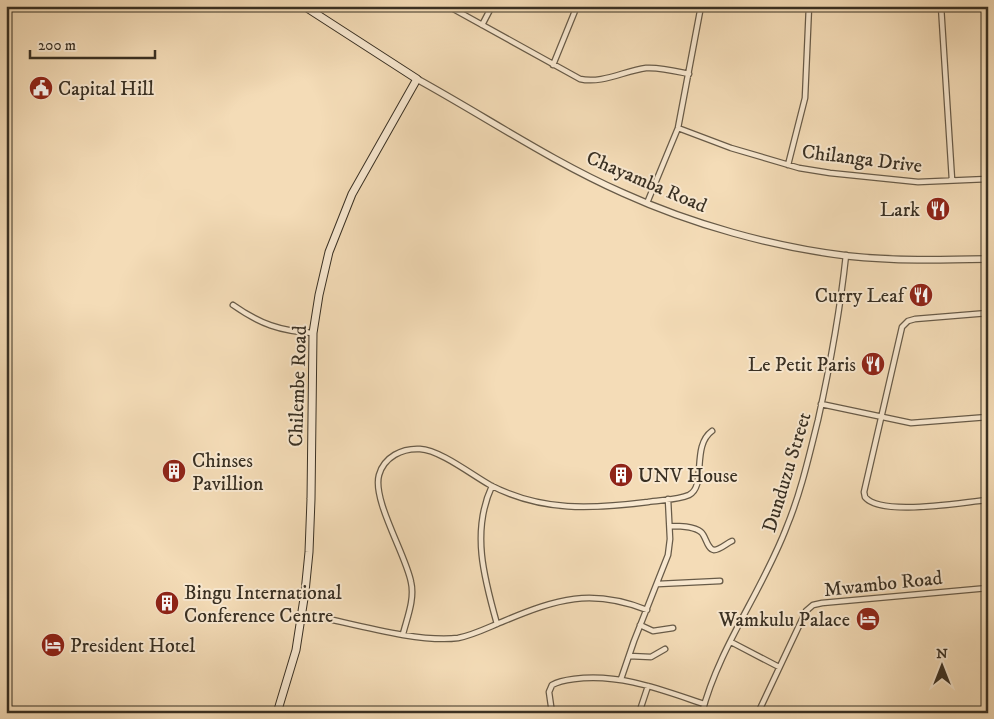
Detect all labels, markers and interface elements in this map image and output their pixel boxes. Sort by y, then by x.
scale bar [30,28,155,60]
text: 200 m [38,36,76,55]
public building icon: Capital Hill [28,75,54,101]
place label: Capital Hill [58,77,154,102]
street label: Chilanga Drive [800,140,923,179]
street label: Chayamba Road [582,146,711,219]
restaurant icon: Lark [925,196,951,222]
place label: Lark [880,198,920,223]
restaurant icon: Curry Leaf [908,282,934,308]
place label: Curry Leaf [815,284,908,309]
street label: Chilembe Road [284,325,313,447]
restaurant icon: Le Petit Paris [860,351,886,377]
place label: Le Petit Paris [748,353,856,378]
street label: Dunduzu Street [757,409,818,536]
place label: Chinses Pavillion [192,449,264,497]
building icon: Chinses Pavillion [161,458,187,484]
building icon: UNV House [608,462,634,488]
place label: UNV House [638,464,738,489]
street label: Mwambo Road [823,566,944,603]
place label: Bingu International Conference Centre [184,581,342,629]
building icon: Bingu International Conference Centre [154,590,180,616]
hotel icon: Wamkulu Palace [855,606,881,632]
place label: Wamkulu Palace [717,608,850,633]
hotel icon: President Hotel [40,632,66,658]
place label: President Hotel [70,634,195,659]
north arrow [916,642,966,692]
text: N [936,645,948,663]

